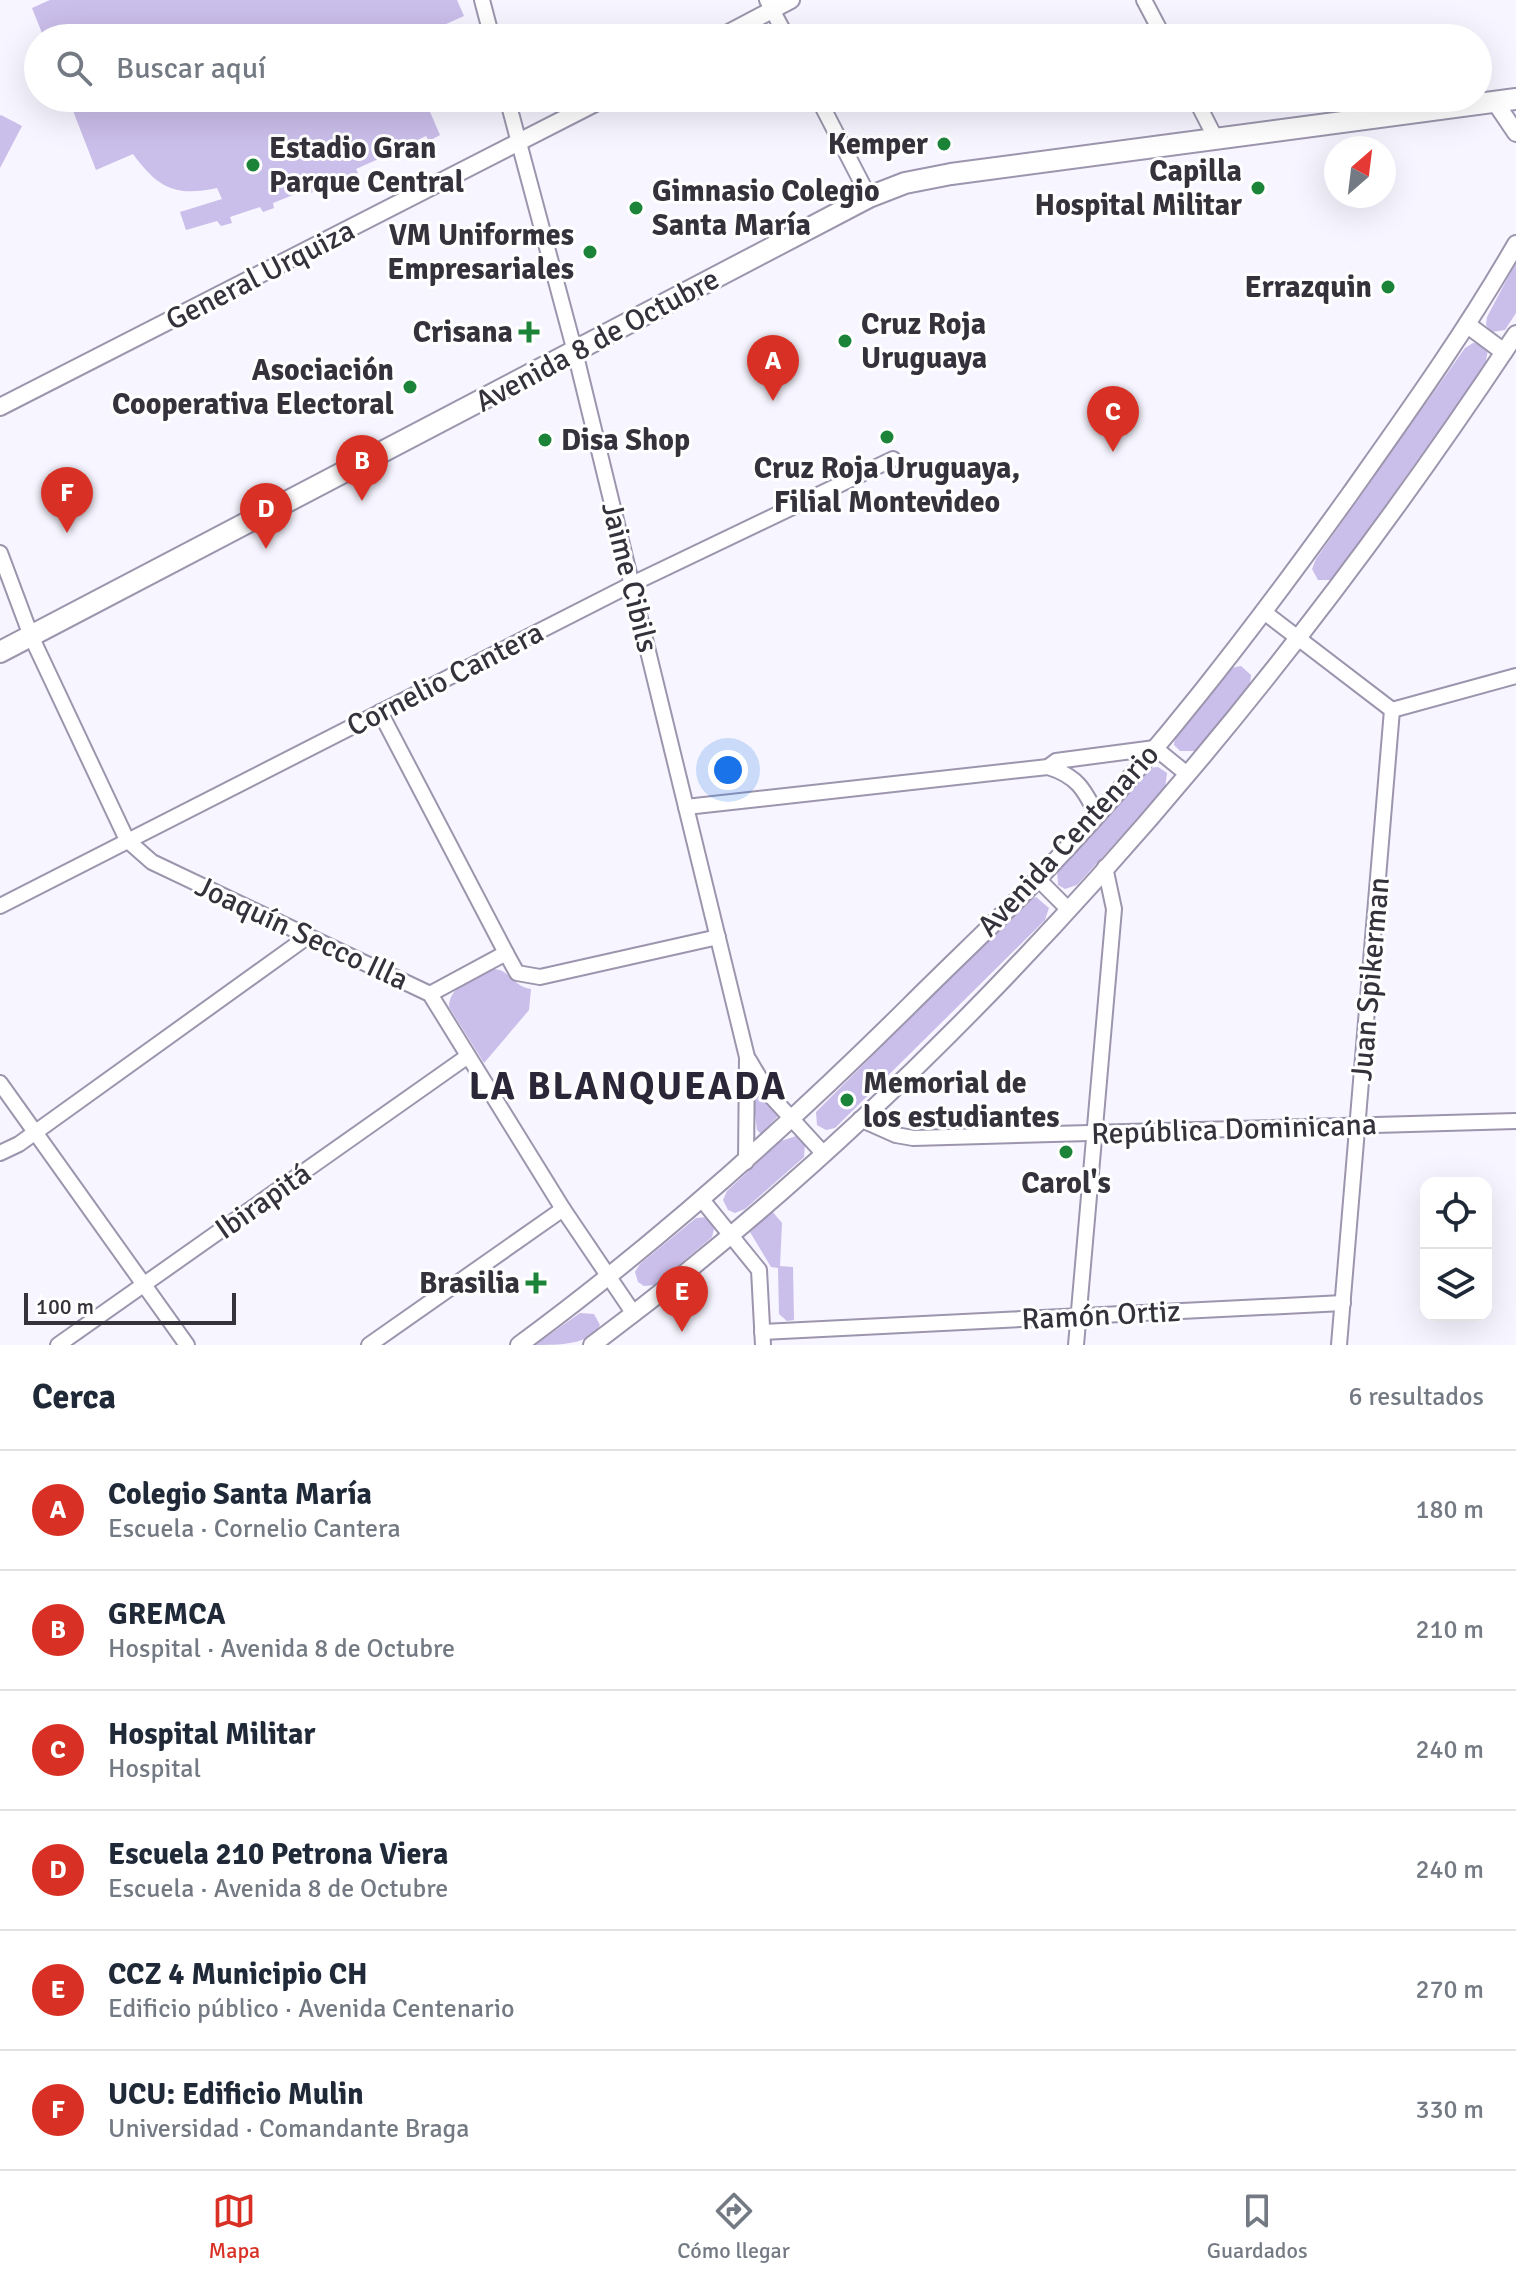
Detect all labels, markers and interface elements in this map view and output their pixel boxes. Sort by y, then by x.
search box [24,24,1492,112]
icon: search [52,46,96,90]
text: Buscar aquí [116,50,266,87]
place label: Kemper [828,126,928,163]
place label: Estadio Gran Parque Central [269,130,464,201]
marker: Kemper [935,135,953,153]
north arrow [1324,136,1396,208]
place label: Capilla Hospital Militar [1035,153,1242,224]
marker: Estadio Gran Parque Central [244,156,262,174]
place label: Gimnasio Colegio Santa María [652,173,880,244]
marker: Capilla Hospital Militar [1249,179,1267,197]
marker: Gimnasio Colegio Santa María [627,199,645,217]
street label: General Urquiza [160,212,361,339]
place label: VM Uniformes Empresariales [387,217,574,288]
marker: VM Uniformes Empresariales [581,243,599,261]
street label: Avenida 8 de Octubre [469,261,725,420]
place label: Errazquin [1245,269,1372,306]
marker: Errazquin [1379,278,1397,296]
place label: Cruz Roja Uruguaya [861,306,987,377]
place label: Crisana [413,314,513,351]
marker: Crisana [520,323,538,341]
marker: Cruz Roja Uruguaya [836,332,854,350]
pin: A [747,335,799,401]
place label: Asociación Cooperativa Electoral [112,352,394,423]
marker: Asociación Cooperativa Electoral [401,378,419,396]
pin: C [1087,386,1139,452]
place label: Disa Shop [561,422,690,459]
marker: Cruz Roja Uruguaya, Filial Montevideo [878,428,896,446]
marker: Disa Shop [536,431,554,449]
pin: B [336,435,388,501]
place label: Cruz Roja Uruguaya, Filial Montevideo [754,450,1020,521]
pin: F [41,467,93,533]
pin: D [240,483,292,549]
street label: Jaime Cibils [593,498,666,656]
street label: Cornelio Cantera [341,614,550,745]
street label: Avenida Centenario [970,736,1167,944]
your location [708,750,748,790]
street label: Joaquín Secco Illa [189,868,414,999]
street label: Juan Spikerman [1343,875,1398,1083]
district label: LA BLANQUEADA [469,1063,787,1110]
place label: Memorial de los estudiantes [863,1065,1060,1136]
marker: Memorial de los estudiantes [838,1091,856,1109]
street label: República Dominicana [1090,1106,1378,1153]
marker: Carol's [1057,1143,1075,1161]
street label: Ibirapitá [208,1155,318,1248]
place label: Carol's [1021,1165,1111,1202]
map controls [1420,1177,1492,1321]
button: locate [1420,1177,1492,1249]
button: layers [1420,1249,1492,1321]
place label: Brasilia [419,1265,520,1302]
pin: E [656,1266,708,1332]
marker: Brasilia [527,1274,545,1292]
scale bar [24,1289,236,1325]
text: 100 m [36,1293,94,1320]
street label: Ramón Ortiz [1021,1293,1181,1338]
text: Cerca [32,1376,116,1418]
text: 6 resultados [1348,1381,1484,1413]
text: Colegio Santa María [108,1476,372,1513]
text: A [50,1494,66,1526]
text: 180 m [1415,1494,1484,1526]
text: Escuela · Cornelio Cantera [108,1513,401,1545]
text: GREMCA [108,1596,226,1633]
text: B [50,1614,66,1646]
text: 210 m [1415,1614,1484,1646]
text: Hospital · Avenida 8 de Octubre [108,1633,455,1665]
text: Hospital Militar [108,1716,315,1753]
text: C [50,1734,66,1766]
text: 240 m [1415,1734,1484,1766]
text: Hospital [108,1753,201,1785]
text: Escuela 210 Petrona Viera [108,1836,448,1873]
text: D [49,1854,67,1886]
text: 240 m [1415,1854,1484,1886]
text: Escuela · Avenida 8 de Octubre [108,1873,448,1905]
text: CCZ 4 Municipio CH [108,1956,368,1993]
text: E [51,1974,65,2006]
text: 270 m [1415,1974,1484,2006]
text: Edificio público · Avenida Centenario [108,1993,515,2025]
text: UCU: Edificio Mulin [108,2076,364,2113]
text: F [51,2094,65,2126]
text: 330 m [1415,2094,1484,2126]
text: Universidad · Comandante Braga [108,2113,469,2145]
tab: Mapa [208,2189,260,2264]
tab: Cómo llegar [677,2189,790,2264]
tab: Guardados [1207,2189,1308,2264]

